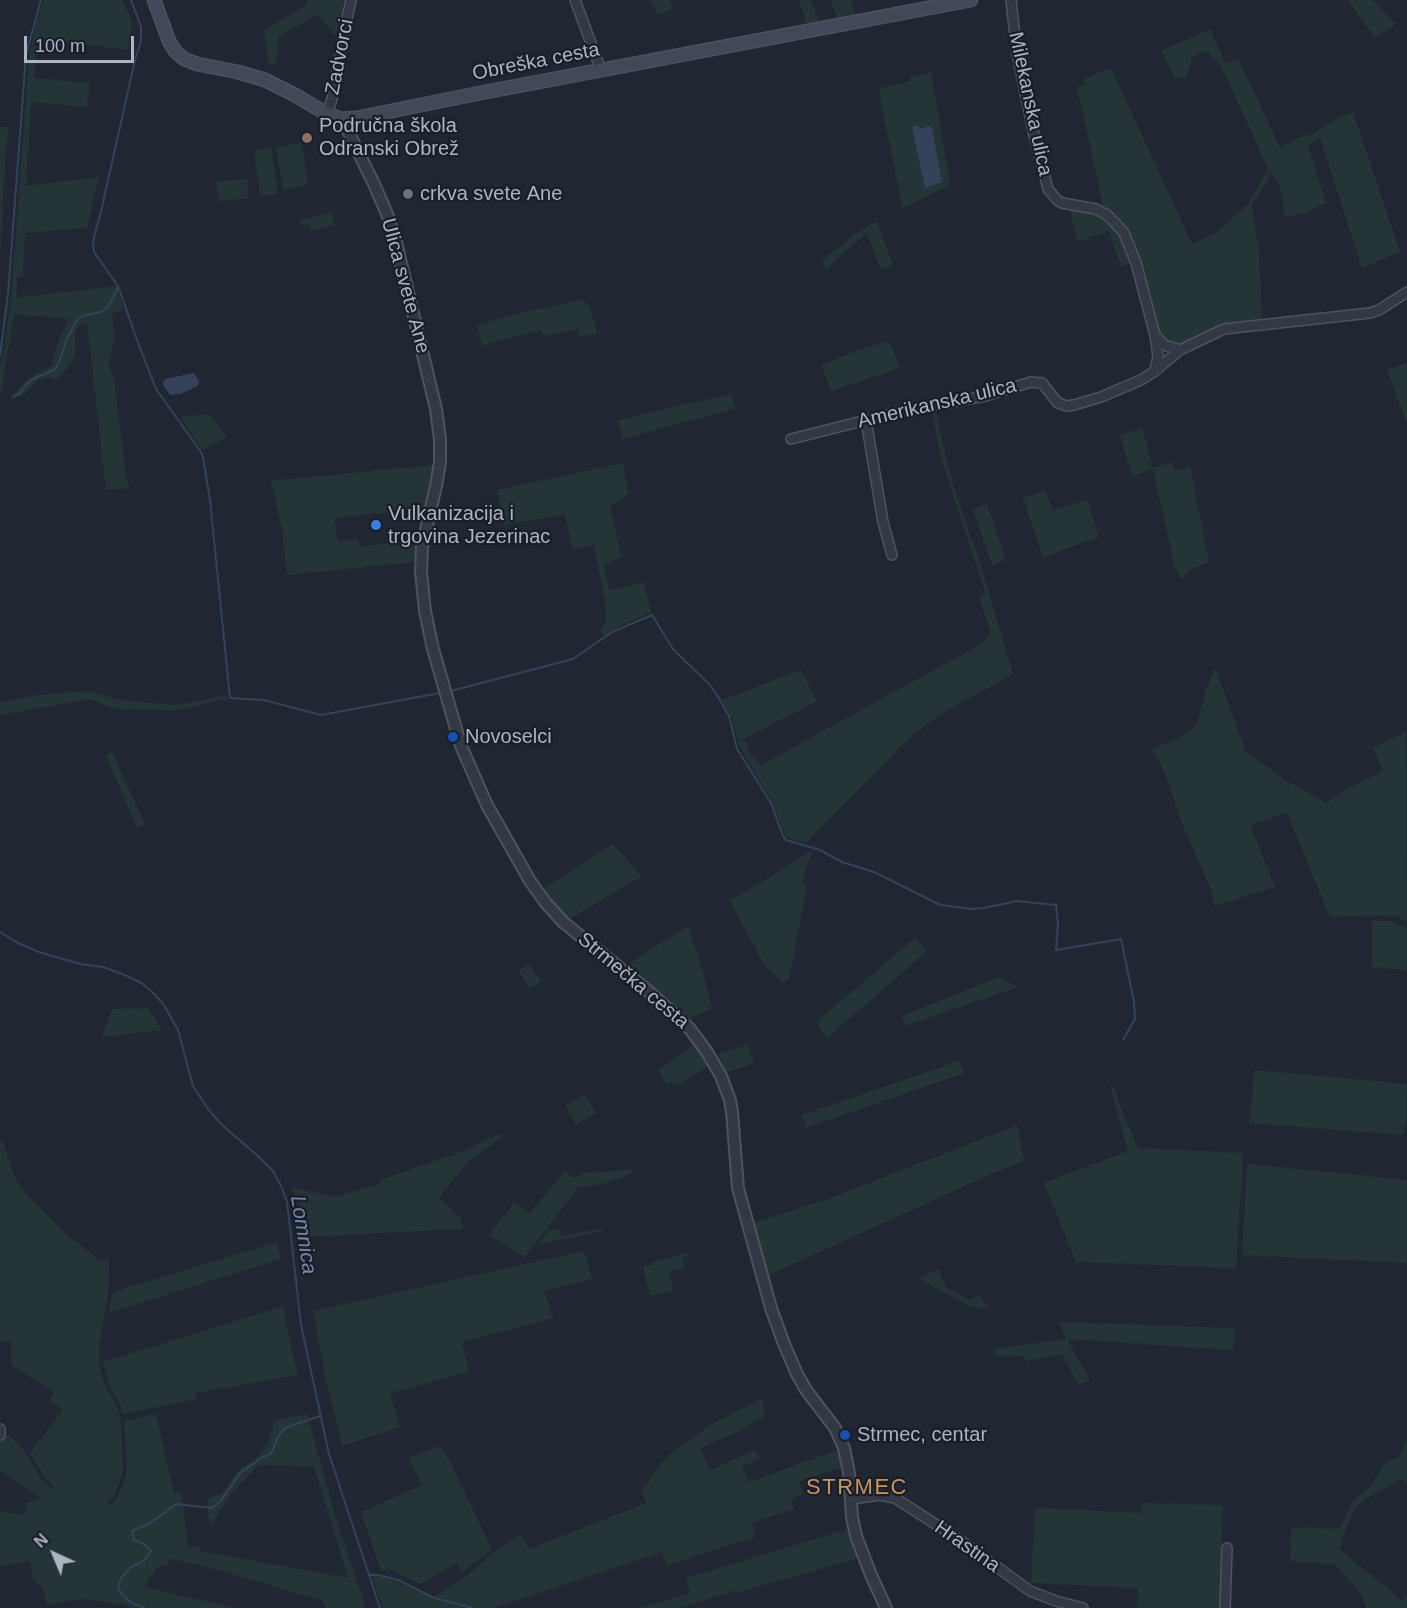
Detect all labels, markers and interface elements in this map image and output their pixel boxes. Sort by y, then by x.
street label: Zadvorci [321,17,359,97]
scale bar [27,24,136,62]
street label: Milekanska ulica [1003,30,1057,178]
text: 100 m [35,36,85,56]
street label: Obreška cesta [470,38,602,86]
place label: Područna škola Odranski Obrež [319,114,459,161]
marker: Područna škola Odranski Obrež [300,131,314,145]
place label: crkva svete Ane [420,182,562,206]
marker: crkva svete Ane [401,187,415,201]
street label: Ulica svete Ane [375,216,435,356]
street label: Amerikanska ulica [855,374,1019,434]
place label: Vulkanizacija i trgovina Jezerinac [388,502,550,549]
marker: Vulkanizacija i trgovina Jezerinac [369,518,383,532]
place label: Novoselci [465,725,552,749]
marker: Novoselci [446,730,460,744]
street label: Strmečka cesta [572,928,694,1034]
water label: Lomnica [284,1194,322,1276]
place label: Strmec, centar [857,1423,987,1447]
marker: Strmec, centar [838,1428,852,1442]
district label: STRMEC [806,1475,908,1501]
street label: Hrastina [930,1516,1004,1578]
north arrow [24,1524,84,1584]
text: N [31,1531,51,1551]

